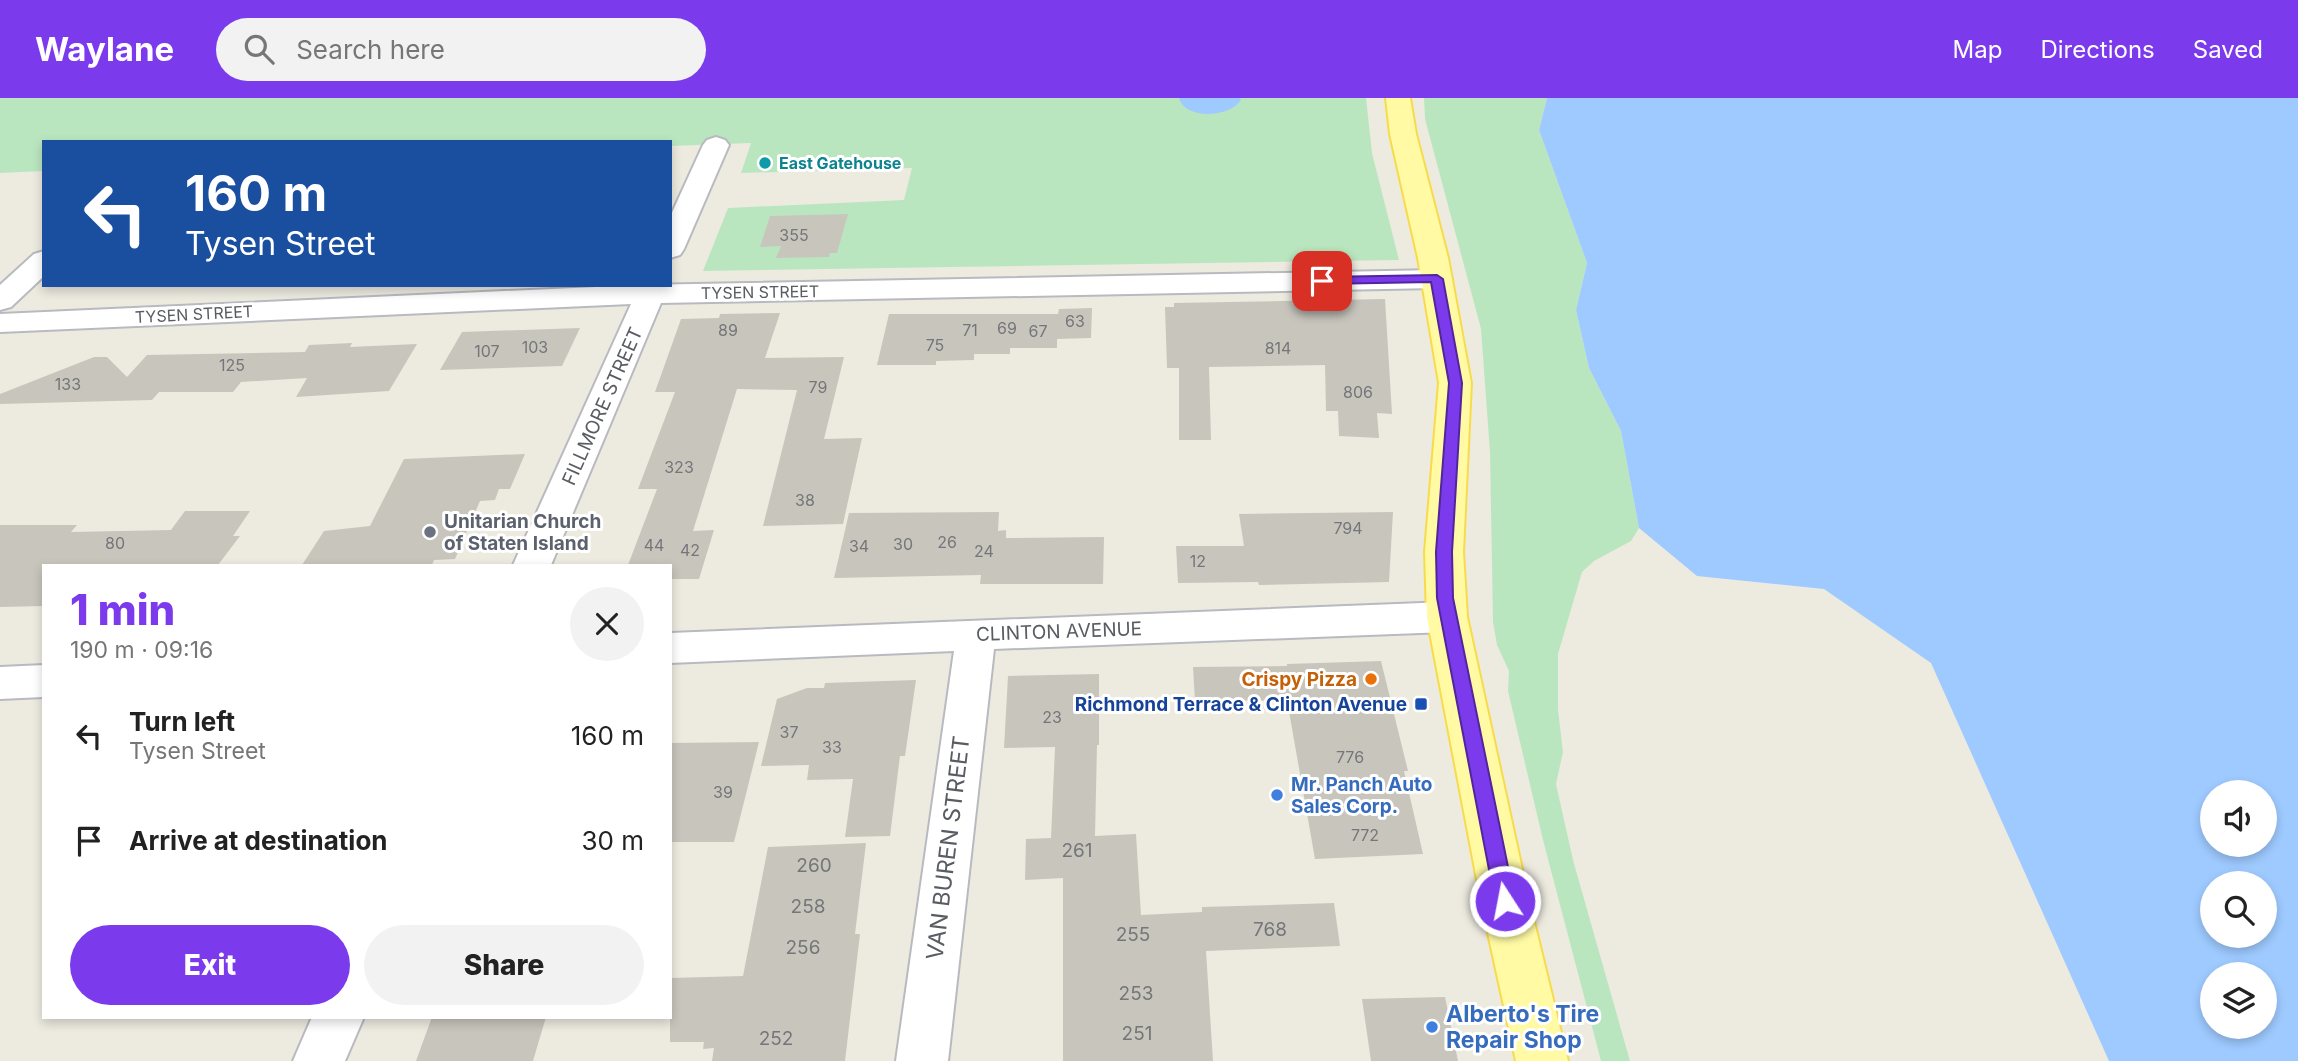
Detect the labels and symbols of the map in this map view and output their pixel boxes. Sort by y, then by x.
place label: East Gatehouse [779,153,901,173]
marker: East Gatehouse [757,155,773,171]
house number: 355 [779,225,809,245]
pin [1292,251,1352,311]
street label: TYSEN STREET [701,281,819,303]
street label: TYSEN STREET [134,301,254,327]
house number: 63 [1065,311,1085,331]
house number: 69 [997,318,1017,338]
house number: 89 [718,320,738,340]
house number: 71 [962,320,978,340]
house number: 67 [1029,321,1047,341]
street label: FILLMORE STREET [557,324,648,489]
house number: 75 [926,335,944,355]
house number: 103 [522,337,548,357]
house number: 814 [1265,338,1291,358]
house number: 107 [474,341,500,361]
house number: 125 [219,355,245,375]
house number: 133 [55,374,81,394]
house number: 79 [809,377,827,397]
house number: 806 [1343,382,1373,402]
house number: 323 [664,457,694,477]
house number: 38 [795,490,815,510]
place label: Unitarian Church of Staten Island [444,510,601,555]
house number: 794 [1333,518,1363,538]
marker: Unitarian Church of Staten Island [422,524,438,540]
house number: 26 [937,532,957,552]
house number: 80 [105,533,125,553]
house number: 30 [893,534,913,554]
house number: 44 [644,535,664,555]
house number: 34 [849,536,869,556]
house number: 42 [680,540,700,560]
house number: 24 [974,541,994,561]
house number: 12 [1190,551,1206,571]
street label: CLINTON AVENUE [976,617,1142,646]
place label: Crispy Pizza [1241,668,1357,691]
marker: Crispy Pizza [1363,671,1379,687]
place label: Richmond Terrace & Clinton Avenue [1075,693,1407,716]
marker: Richmond Terrace & Clinton Avenue [1413,696,1429,712]
house number: 23 [1042,707,1062,727]
house number: 37 [780,722,798,742]
street label: VAN BUREN STREET [920,734,976,962]
house number: 33 [822,737,842,757]
house number: 776 [1336,747,1364,767]
place label: Mr. Panch Auto Sales Corp. [1291,773,1432,818]
house number: 39 [713,782,733,802]
marker: Mr. Panch Auto Sales Corp. [1269,787,1285,803]
house number: 772 [1351,825,1379,845]
house number: 261 [1061,839,1093,862]
house number: 260 [796,854,832,877]
position arrow [1468,864,1542,938]
house number: 258 [791,895,825,918]
house number: 768 [1253,918,1287,941]
house number: 255 [1116,923,1150,946]
house number: 256 [786,936,820,959]
house number: 253 [1119,982,1153,1005]
place label: Alberto's Tire Repair Shop [1446,1000,1599,1054]
marker: Alberto's Tire Repair Shop [1424,1019,1440,1035]
house number: 251 [1122,1022,1152,1045]
house number: 252 [759,1027,793,1050]

